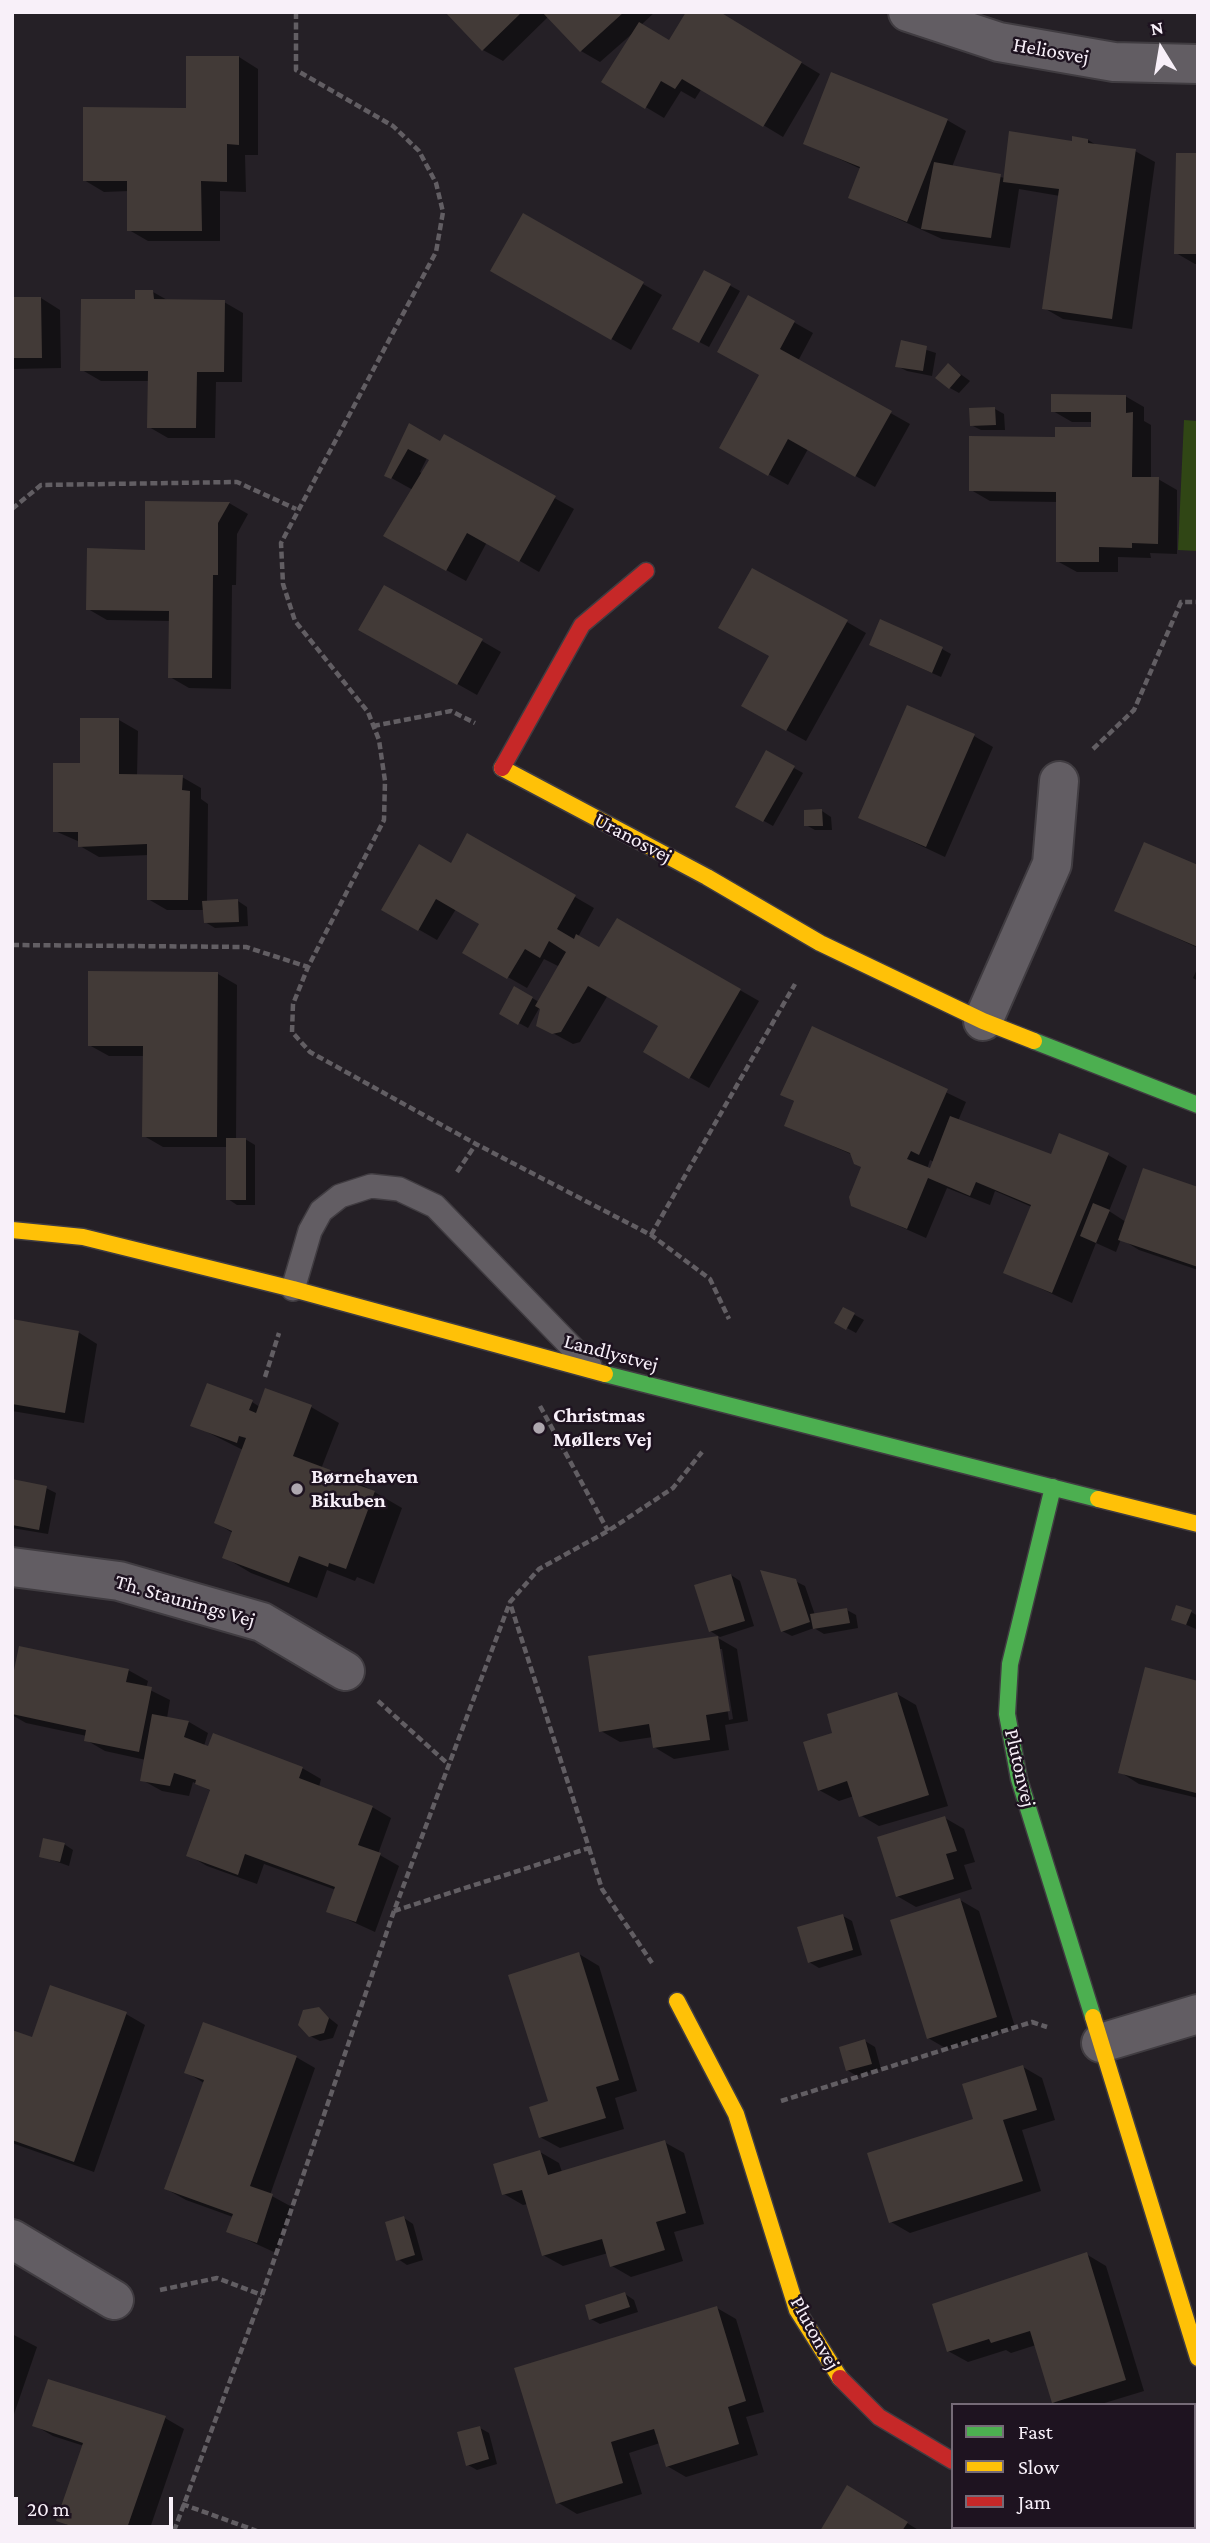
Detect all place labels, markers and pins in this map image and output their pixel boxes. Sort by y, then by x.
place label: Christmas Møllers Vej [553,1403,652,1453]
marker: Christmas Møllers Vej [531,1420,547,1436]
place label: Børnehaven Bikuben [311,1464,418,1514]
marker: Børnehaven Bikuben [289,1481,305,1497]

